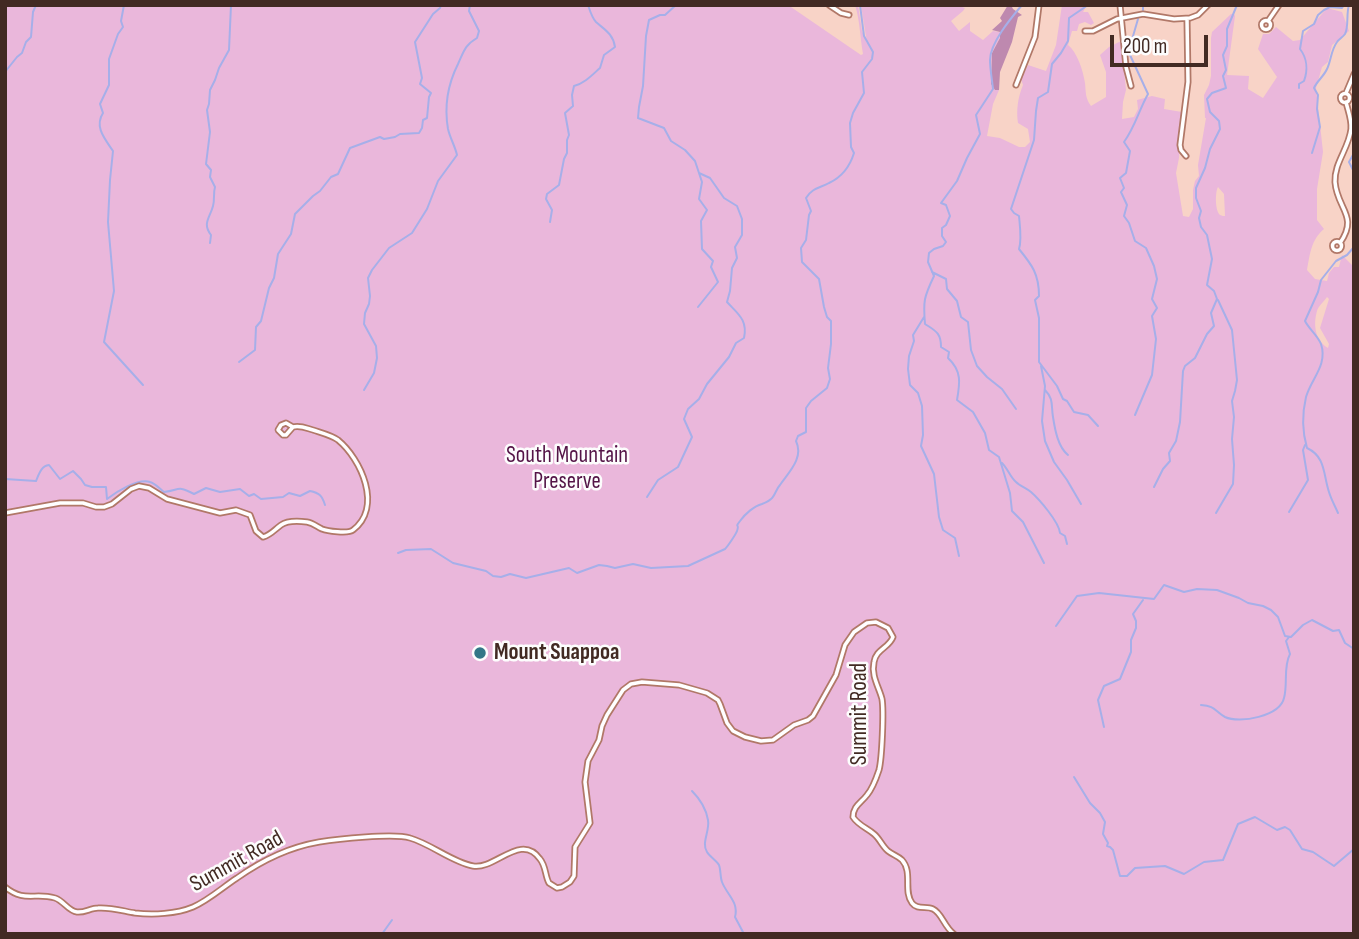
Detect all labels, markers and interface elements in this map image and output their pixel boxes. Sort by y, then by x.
scale bar [1114,21,1212,65]
text: 200 m [1123,34,1167,59]
park label: South Mountain Preserve [506,442,628,496]
place label: Mount Suappoa [494,639,619,667]
marker: Mount Suappoa [472,645,488,661]
street label: Summit Road [846,663,874,765]
street label: Summit Road [186,825,288,899]

